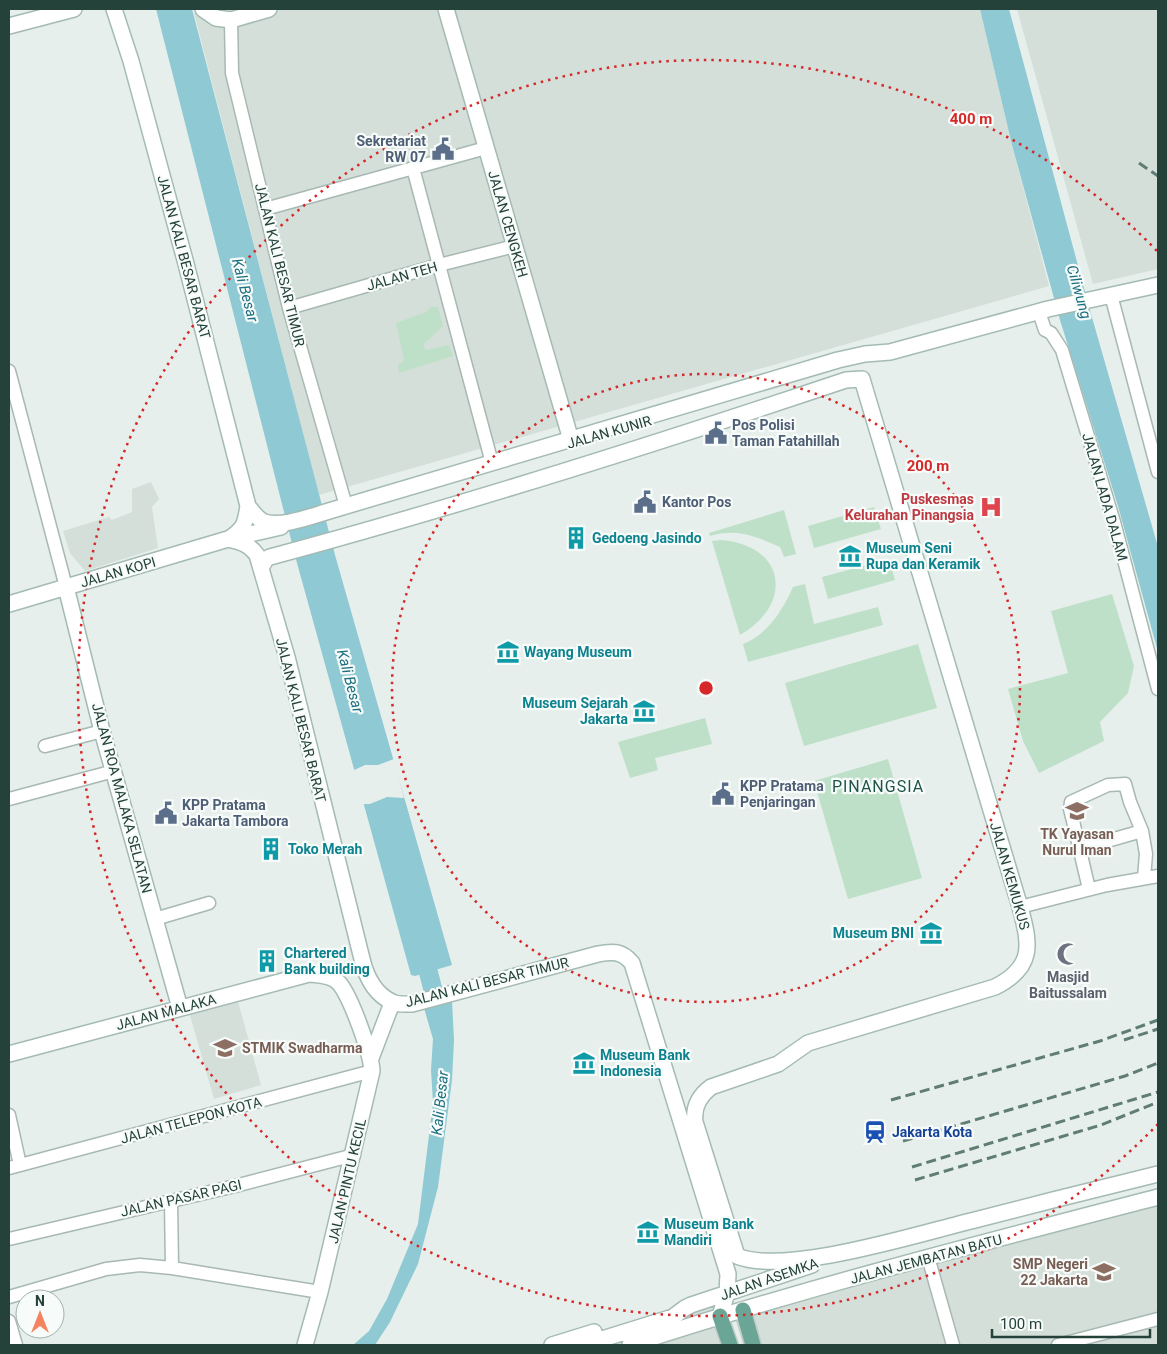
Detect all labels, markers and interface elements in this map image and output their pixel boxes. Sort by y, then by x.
text: 400 m [950,110,992,128]
place label: Sekretariat RW 07 [356,133,426,165]
public building icon: Sekretariat RW 07 [430,136,456,162]
street label: JALAN CENGKEH [485,169,531,279]
street label: JALAN KALI BESAR BARAT [154,173,214,341]
street label: JALAN KALI BESAR TIMUR [252,182,308,349]
water label: Kali Besar [228,256,262,325]
street label: JALAN TEH [365,258,439,294]
water label: Ciliwung [1063,263,1095,321]
street label: JALAN KUNIR [565,412,653,452]
place label: Pos Polisi Taman Fatahillah [732,417,840,449]
public building icon: Pos Polisi Taman Fatahillah [703,420,729,446]
street label: JALAN LADA DALAM [1079,431,1131,563]
text: 200 m [907,457,949,475]
public building icon: Kantor Pos [632,489,658,515]
place label: Puskesmas Kelurahan Pinangsia [845,491,975,523]
place label: Kantor Pos [662,494,731,510]
hospital icon: Puskesmas Kelurahan Pinangsia [978,494,1004,520]
building icon: Gedoeng Jasindo [563,525,589,551]
place label: Gedoeng Jasindo [592,530,702,546]
place label: Museum Seni Rupa dan Keramik [866,540,981,572]
museum icon: Museum Seni Rupa dan Keramik [837,543,863,569]
street label: JALAN KOPI [78,554,158,590]
street label: JALAN KALI BESAR BARAT [273,636,329,805]
museum icon: Wayang Museum [495,639,521,665]
place label: Wayang Museum [524,644,632,660]
water label: Kali Besar [333,647,367,716]
centre of rings [697,679,715,697]
place label: Museum Sejarah Jakarta [522,695,629,727]
museum icon: Museum Sejarah Jakarta [631,698,657,724]
street label: JALAN ROA MALAKA SELATAN [89,701,155,895]
district label: PINANGSIA [832,777,924,796]
place label: KPP Pratama Penjaringan [740,778,824,810]
public building icon: KPP Pratama Penjaringan [710,781,736,807]
place label: KPP Pratama Jakarta Tambora [182,797,289,829]
school or university icon: TK Yayasan Nurul Iman [1064,798,1090,824]
public building icon: KPP Pratama Jakarta Tambora [153,800,179,826]
street label: JALAN KEMUKUS [987,820,1033,932]
place label: TK Yayasan Nurul Iman [1040,826,1114,858]
building icon: Toko Merah [258,836,284,862]
place label: Toko Merah [288,841,362,857]
museum icon: Museum BNI [918,920,944,946]
place label: Museum BNI [833,925,914,941]
mosque icon: Masjid Baitussalam [1055,941,1081,967]
place label: Chartered Bank building [284,945,370,977]
building icon: Chartered Bank building [254,948,280,974]
street label: JALAN KALI BESAR TIMUR [404,954,571,1010]
place label: Masjid Baitussalam [1029,969,1107,1001]
street label: JALAN MALAKA [114,991,218,1033]
school or university icon: STMIK Swadharma [212,1035,238,1061]
place label: STMIK Swadharma [242,1040,363,1056]
place label: Museum Bank Indonesia [600,1047,691,1079]
museum icon: Museum Bank Indonesia [571,1050,597,1076]
water label: Kali Besar [428,1069,452,1136]
street label: JALAN TELEPON KOTA [119,1093,263,1147]
street label: JALAN PINTU KECIL [325,1117,369,1245]
station icon: Jakarta Kota [862,1119,888,1145]
place label: Jakarta Kota [892,1124,973,1140]
street label: JALAN PASAR PAGI [119,1176,243,1220]
place label: Museum Bank Mandiri [664,1216,755,1248]
museum icon: Museum Bank Mandiri [635,1219,661,1245]
street label: JALAN JEMBATAN BATU [848,1231,1004,1287]
street label: JALAN ASEMKA [718,1255,820,1303]
place label: SMP Negeri 22 Jakarta [1013,1256,1089,1288]
school or university icon: SMP Negeri 22 Jakarta [1091,1259,1117,1285]
north arrow [15,1289,65,1339]
text: N [35,1293,45,1309]
scale bar [992,1306,1150,1338]
text: 100 m [1000,1315,1042,1333]

